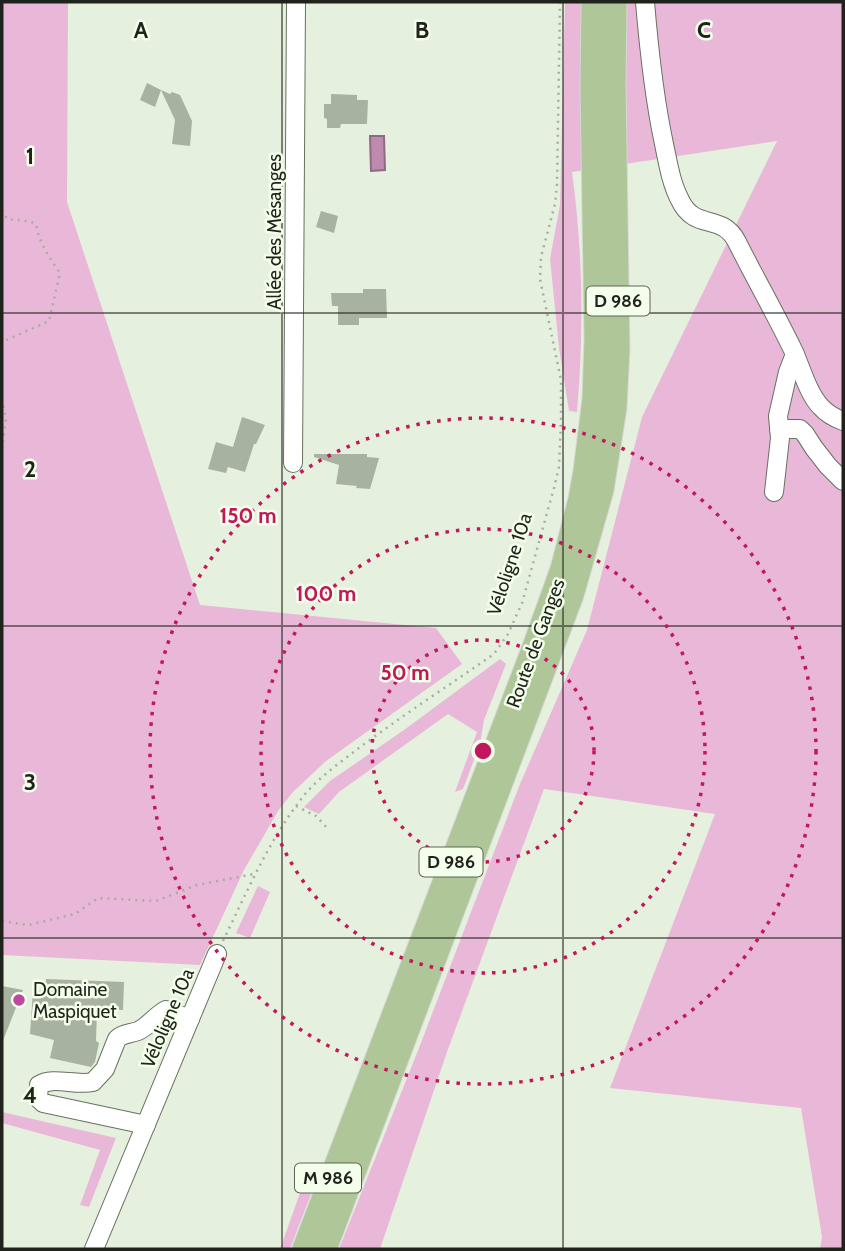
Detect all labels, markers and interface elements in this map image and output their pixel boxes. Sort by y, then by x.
text: A [134,16,149,44]
text: B [415,16,429,44]
text: C [697,16,711,44]
text: 1 [26,142,34,170]
street label: Allée des Mésanges [263,154,286,310]
road number: D 986 [586,286,650,316]
text: 2 [24,455,36,483]
text: 150 m [220,503,276,528]
street label: Véloligne 10a [482,510,537,618]
street label: Route de Ganges [501,575,570,711]
text: 100 m [296,581,356,606]
text: 50 m [380,660,430,685]
centre of rings [471,739,495,763]
text: 3 [24,768,36,796]
road number: D 986 [420,848,482,876]
street label: Véloligne 10a [136,965,199,1072]
place label: Domaine Maspiquet [33,978,117,1023]
marker: Domaine Maspiquet [11,992,27,1008]
text: 4 [23,1081,37,1109]
road number: M 986 [295,1163,361,1192]

